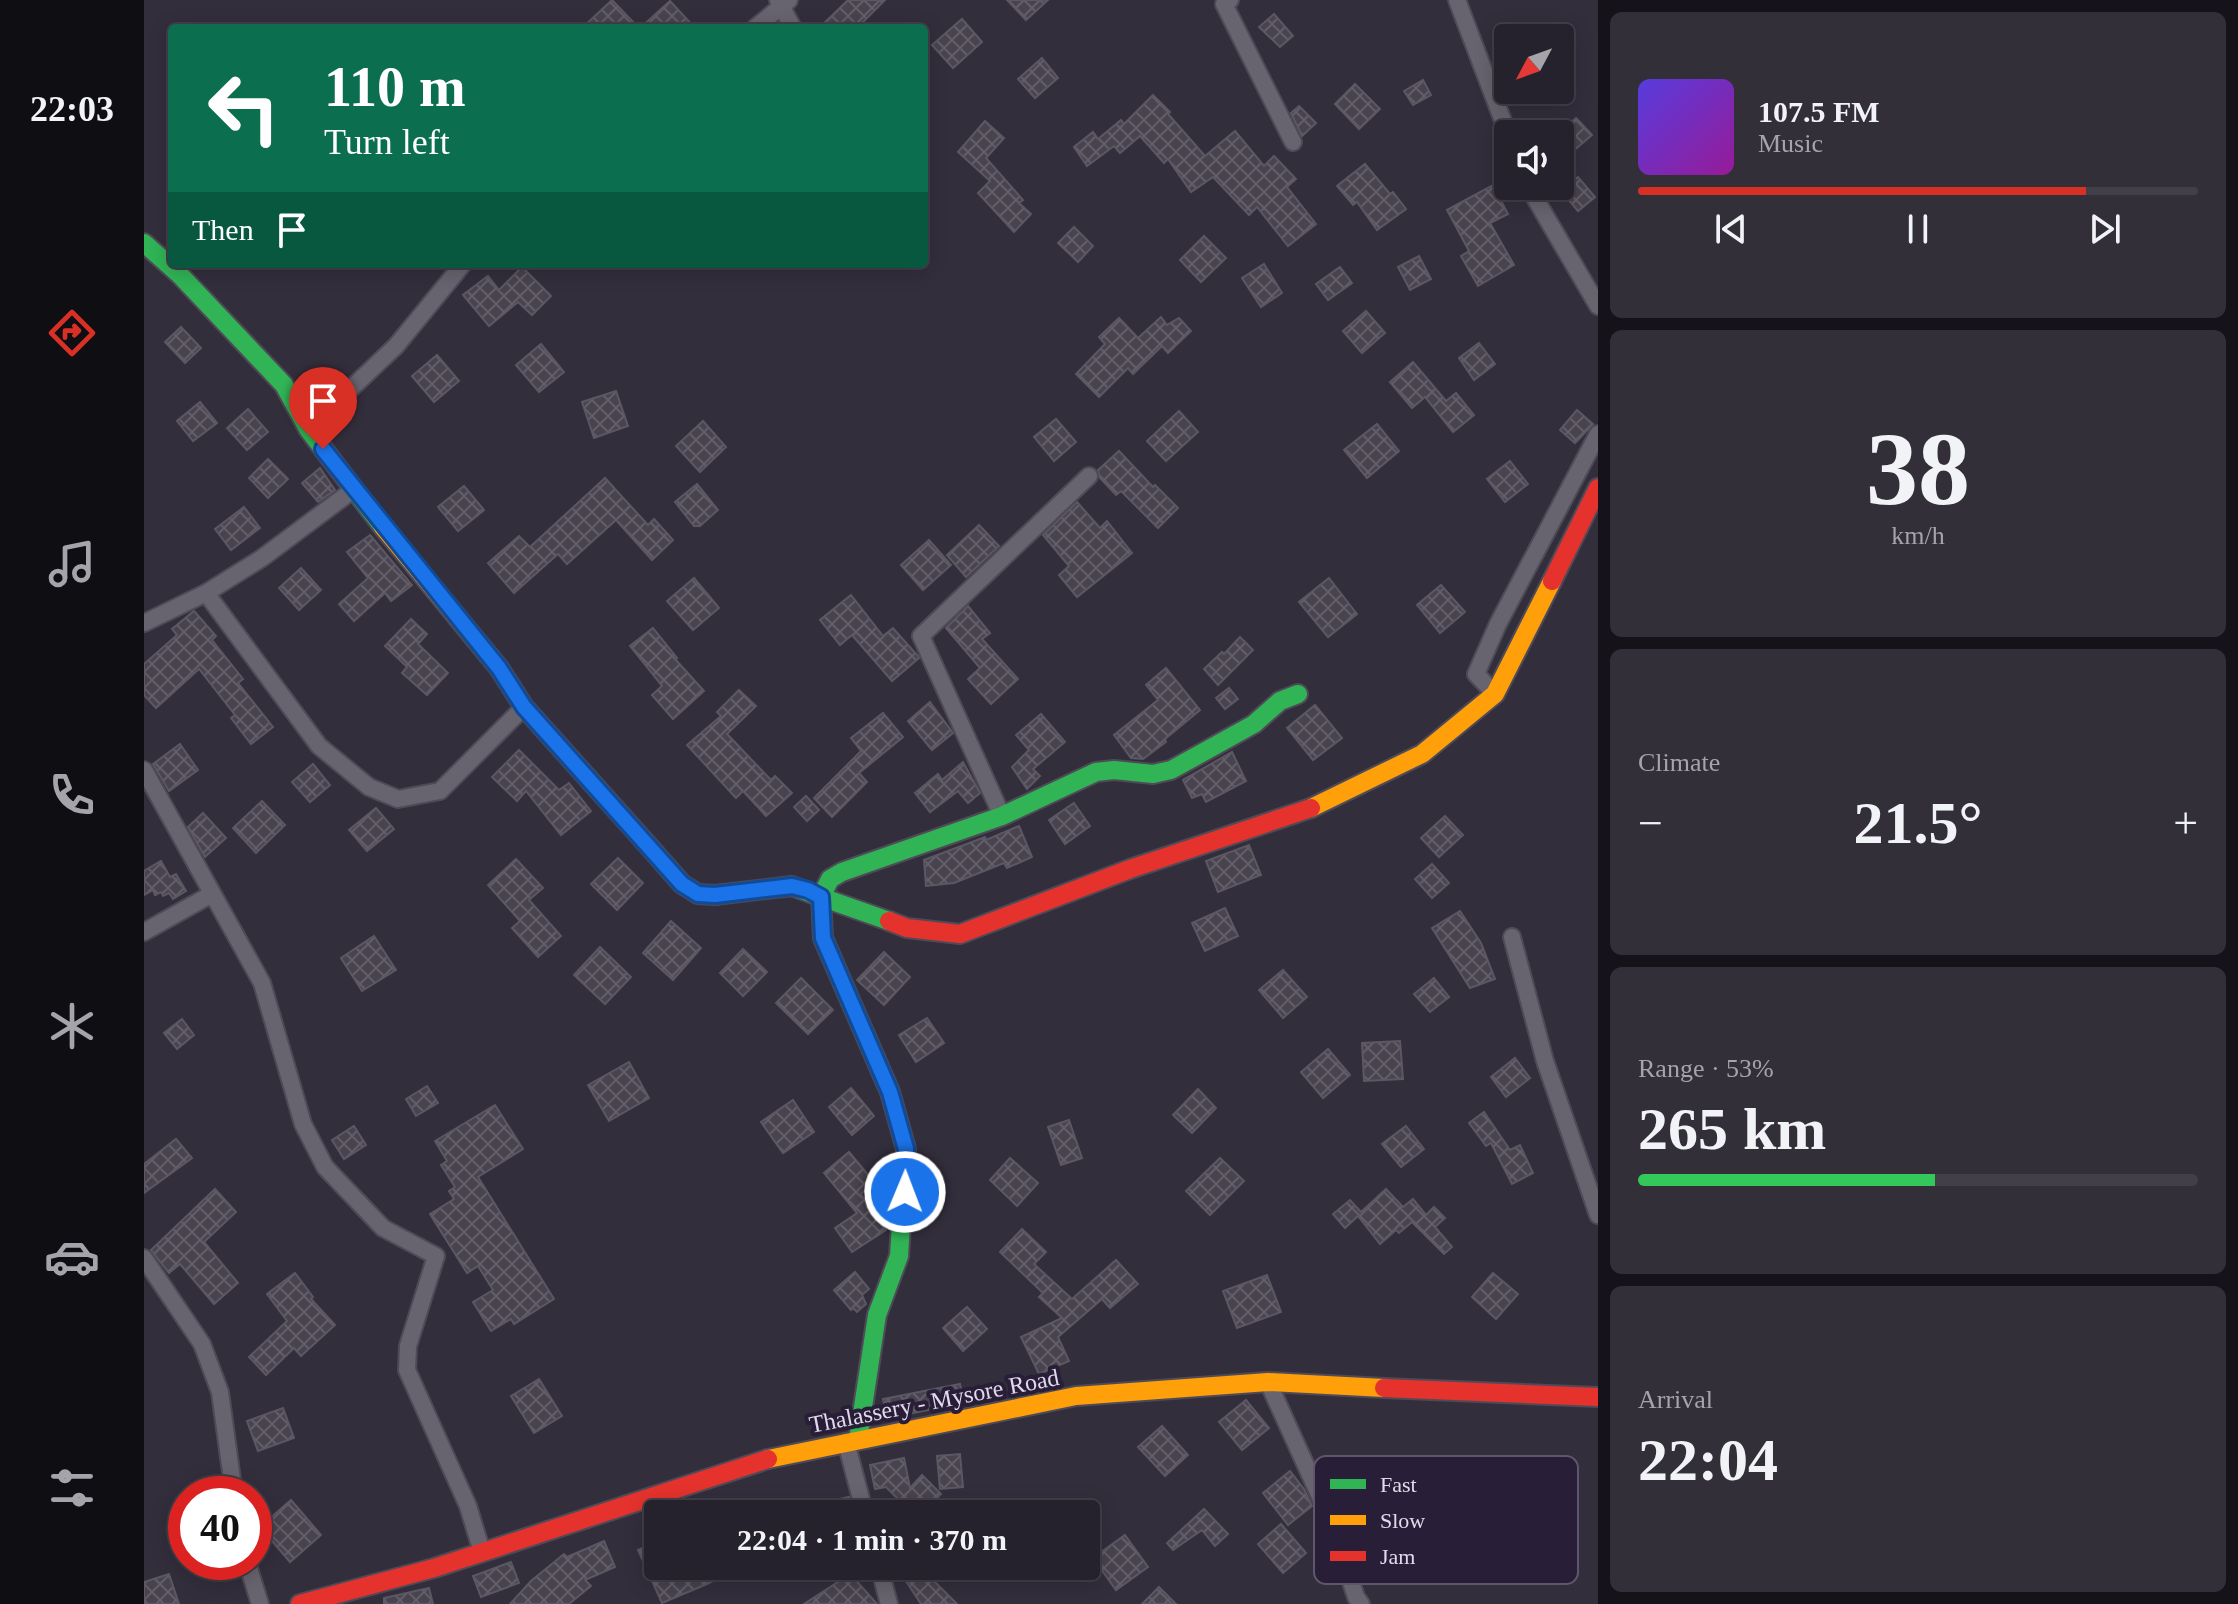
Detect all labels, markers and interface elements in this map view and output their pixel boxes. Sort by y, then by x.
north arrow [1494,24,1574,104]
map controls [1494,24,1574,200]
icon: left [192,56,296,160]
text: 110 m [324,56,466,118]
text: 22:03 [30,89,114,129]
text: 107.5 FM [1758,95,1880,128]
button: sound [1494,120,1574,200]
text: Turn left [324,122,450,162]
text: Music [1758,129,1823,158]
icon: previous [1709,207,1753,251]
icon: pause [1896,207,1940,251]
icon: next [2083,207,2127,251]
icon: arrive [270,208,314,252]
text: Then [192,213,254,246]
icon: directions [44,305,100,361]
pin [289,367,357,449]
icon: arrive [301,379,345,423]
text: 38 [1866,411,1970,526]
text: km/h [1891,521,1945,550]
icon: music [44,536,100,592]
text: Climate [1638,748,1720,777]
icon: phone [44,767,100,823]
text: 21.5° [1854,790,1983,856]
text: − [1638,799,1663,848]
text: + [2173,799,2198,848]
icon: climate [44,998,100,1054]
text: Range · 53% [1638,1054,1774,1083]
text: 265 km [1638,1096,1826,1162]
position arrow [863,1150,947,1234]
icon: car [44,1229,100,1285]
street label: Thalassery - Mysore Road [807,1364,1061,1438]
text: Arrival [1638,1385,1713,1414]
text: 22:04 [1638,1427,1778,1493]
legend [1314,1456,1578,1584]
icon: filters [44,1460,100,1516]
text: Fast [1380,1472,1417,1497]
speed limit sign: 40 [168,1476,272,1580]
text: Slow [1380,1508,1425,1533]
text: 22:04 · 1 min · 370 m [737,1523,1007,1556]
text: Jam [1380,1544,1415,1569]

